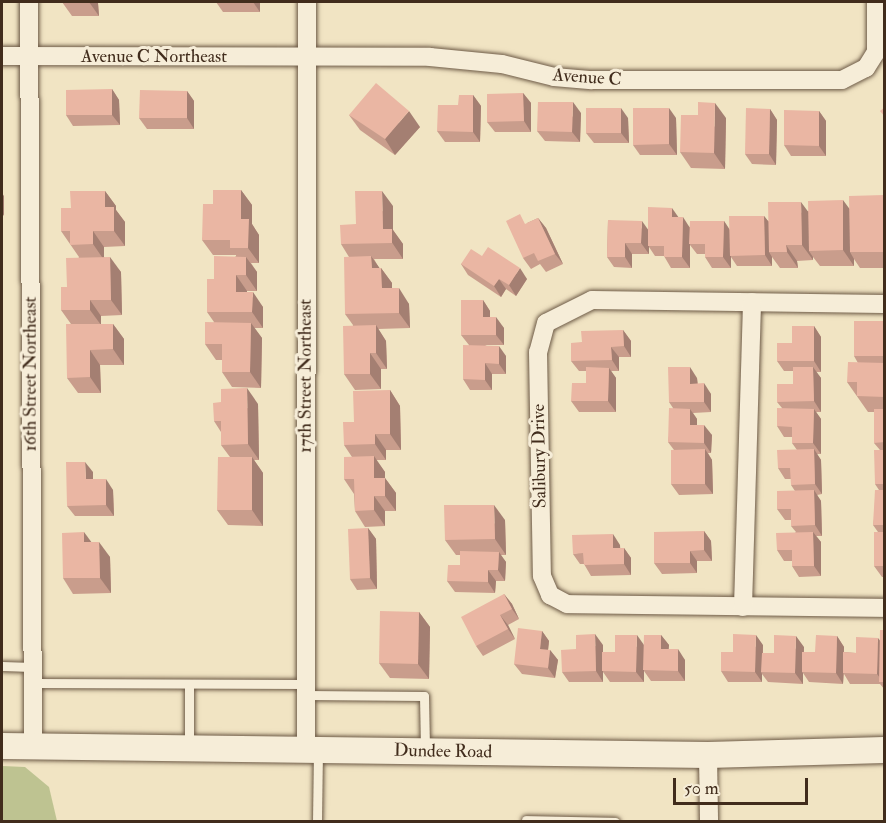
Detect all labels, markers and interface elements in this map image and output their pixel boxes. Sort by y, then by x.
street label: Avenue C Northeast [81,46,227,68]
street label: Avenue C [552,65,622,91]
street label: 16th Street Northeast [20,297,42,451]
street label: 17th Street Northeast [295,299,317,453]
street label: Salibury Drive [528,404,552,508]
street label: Dundee Road [394,740,492,764]
scale bar [676,766,811,804]
text: 50 m [684,777,719,800]

